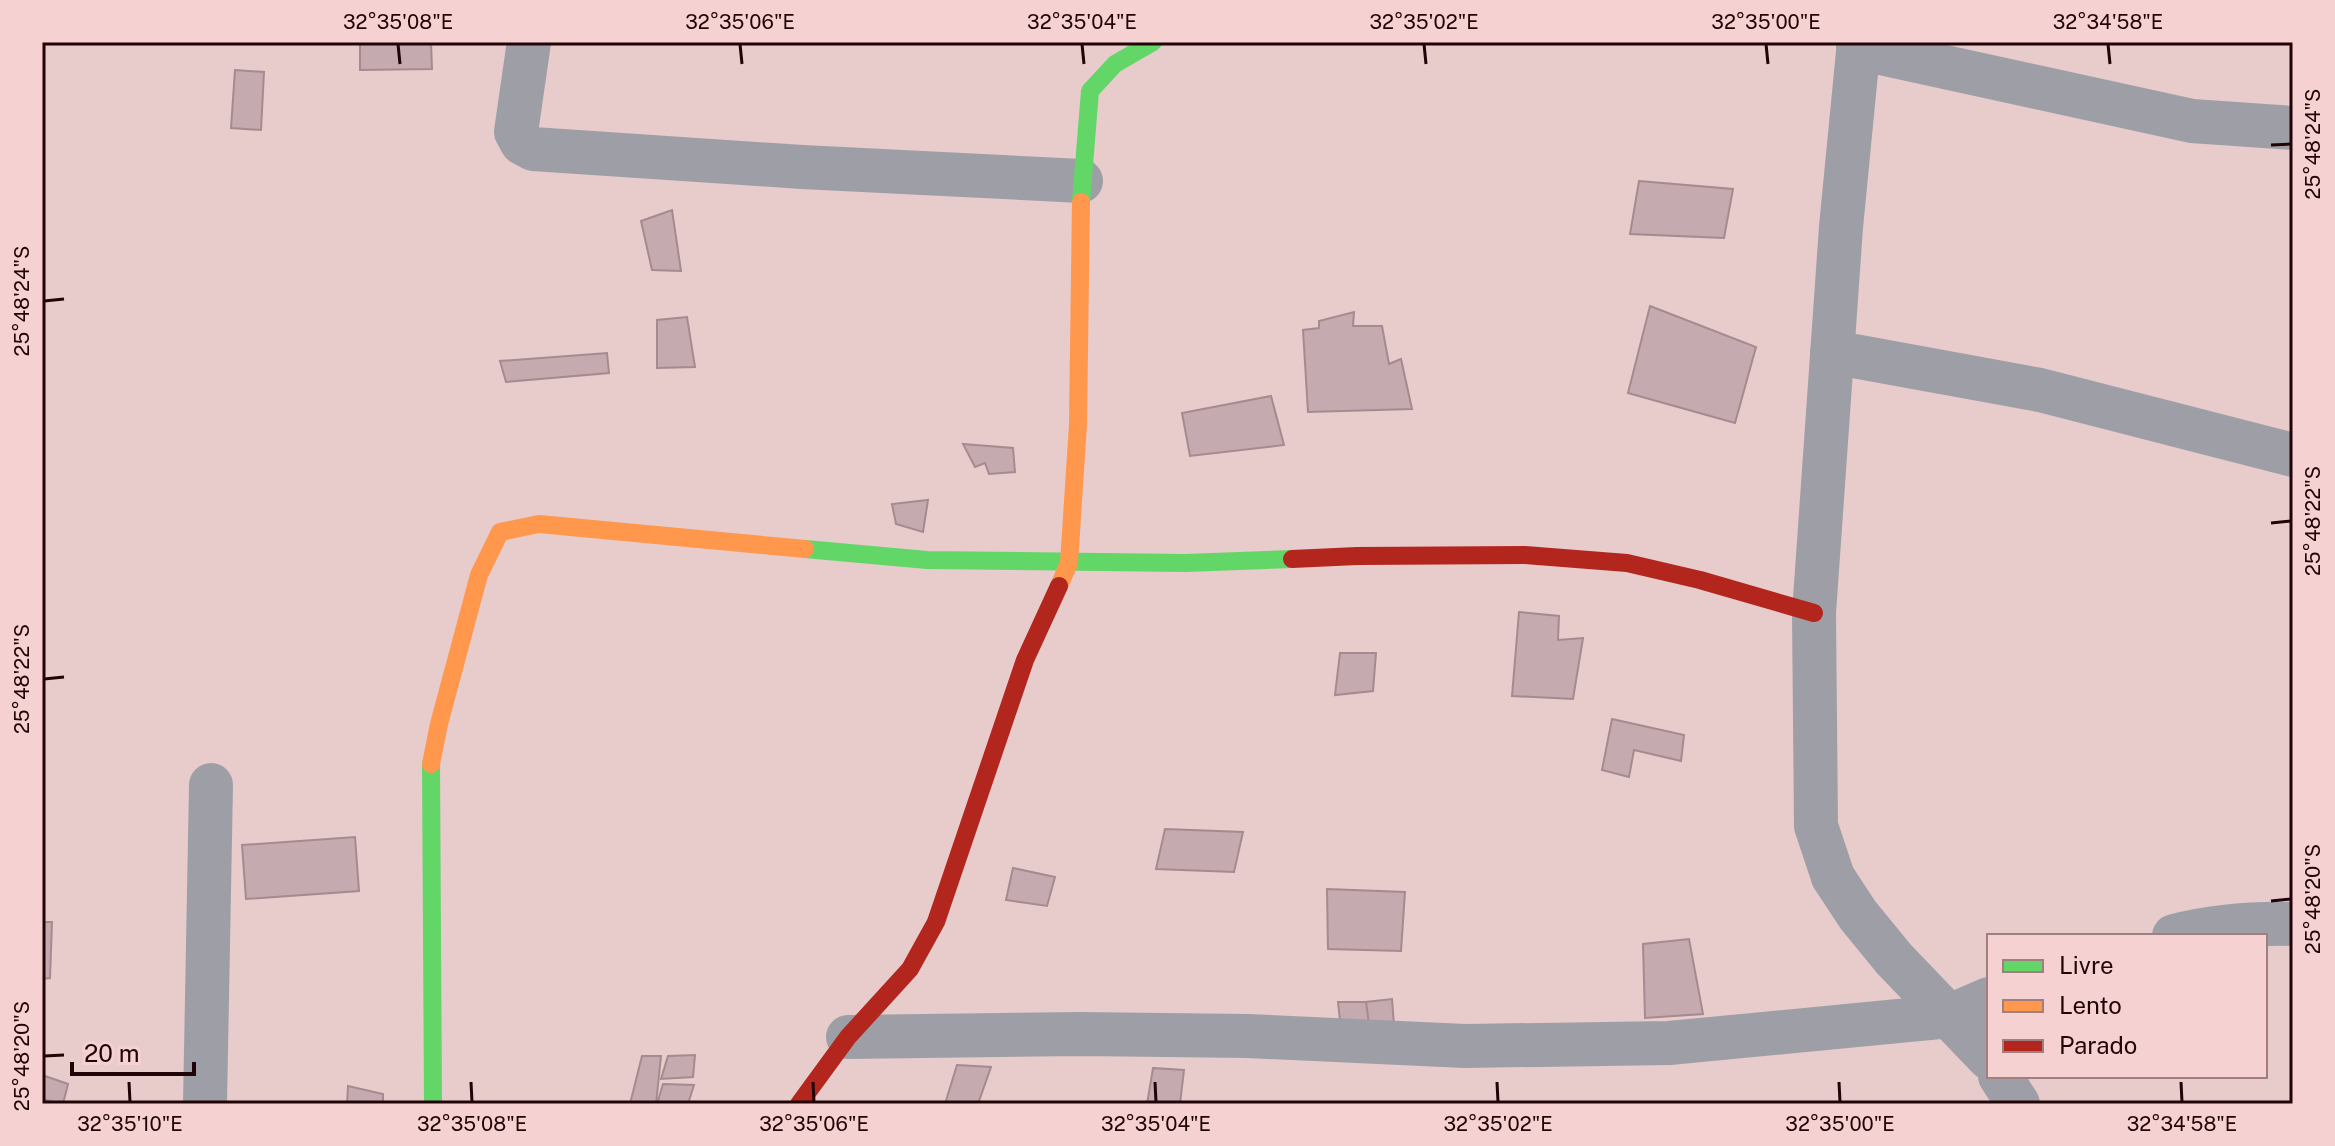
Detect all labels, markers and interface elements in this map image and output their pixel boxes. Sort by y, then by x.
text: 32°35'08"E [343,10,453,34]
text: 32°35'06"E [685,10,795,34]
text: 32°35'04"E [1027,10,1137,34]
text: 32°35'02"E [1369,10,1479,34]
text: 32°35'00"E [1711,10,1821,34]
text: 32°34'58"E [2053,10,2163,34]
text: 25°48'24"S [2301,89,2325,199]
text: 25°48'24"S [10,246,34,356]
text: 25°48'22"S [2301,466,2325,576]
text: 25°48'22"S [10,624,34,734]
text: 25°48'20"S [2301,844,2325,954]
legend [1987,934,2267,1078]
text: Livre [2059,951,2114,979]
text: Lento [2059,991,2122,1019]
text: 25°48'20"S [10,1001,34,1111]
scale bar [72,1026,194,1076]
text: Parado [2059,1031,2137,1059]
text: 20 m [84,1039,140,1067]
text: 32°35'10"E [77,1112,183,1136]
text: 32°35'08"E [417,1112,527,1136]
text: 32°35'06"E [759,1112,869,1136]
text: 32°35'04"E [1101,1112,1211,1136]
text: 32°35'02"E [1443,1112,1553,1136]
text: 32°35'00"E [1785,1112,1895,1136]
text: 32°34'58"E [2127,1112,2237,1136]

